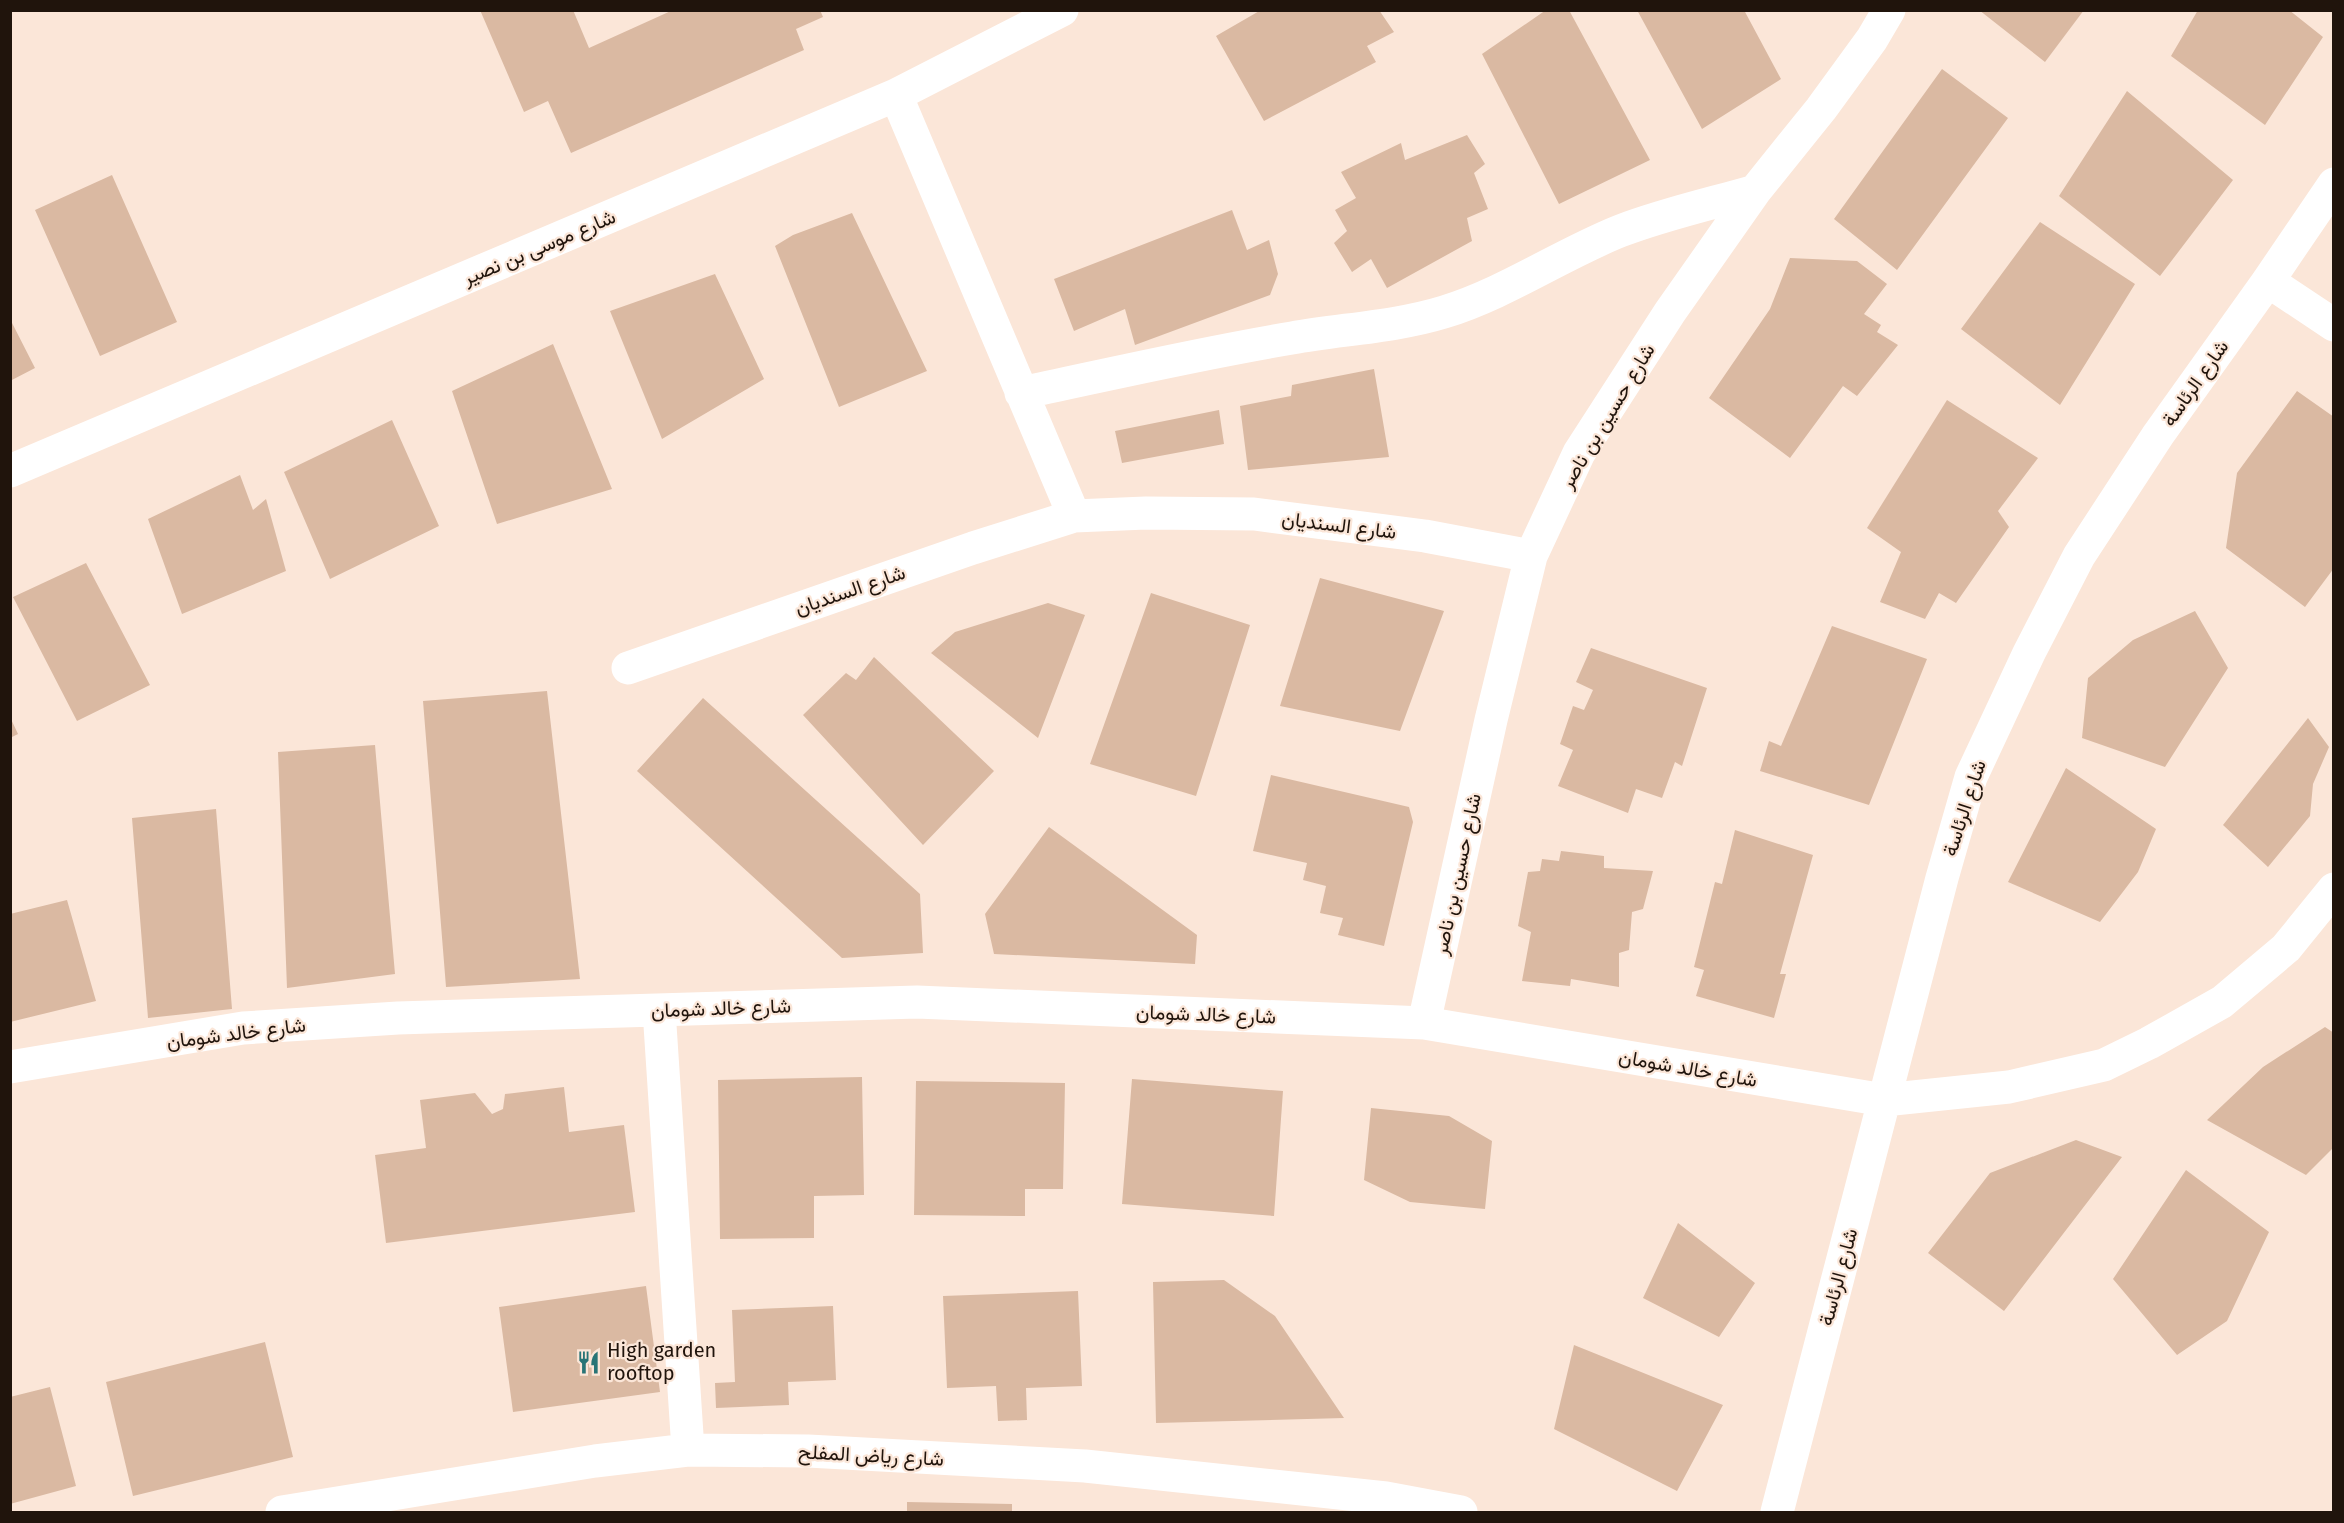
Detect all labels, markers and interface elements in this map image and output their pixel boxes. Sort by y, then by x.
street label: شارع موسى بن نصير [458,204,620,292]
street label: شارع الرئاسة [2157,335,2235,432]
street label: شارع حسين بن ناصر [1554,339,1661,495]
street label: شارع السنديان [1280,506,1398,546]
street label: شارع السنديان [792,560,909,622]
street label: شارع الرئاسة [1937,757,1993,860]
street label: شارع حسين بن ناصر [1428,791,1488,958]
street label: شارع خالد شومان [651,994,791,1024]
street label: شارع خالد شومان [1136,1000,1276,1030]
street label: شارع خالد شومان [165,1013,307,1055]
street label: شارع خالد شومان [1617,1044,1759,1094]
street label: شارع الرئاسة [1813,1226,1864,1329]
place label: High garden rooftop [607,1338,716,1385]
restaurant icon: High garden rooftop [576,1349,602,1375]
street label: شارع رياض المفلح [797,1439,945,1473]

